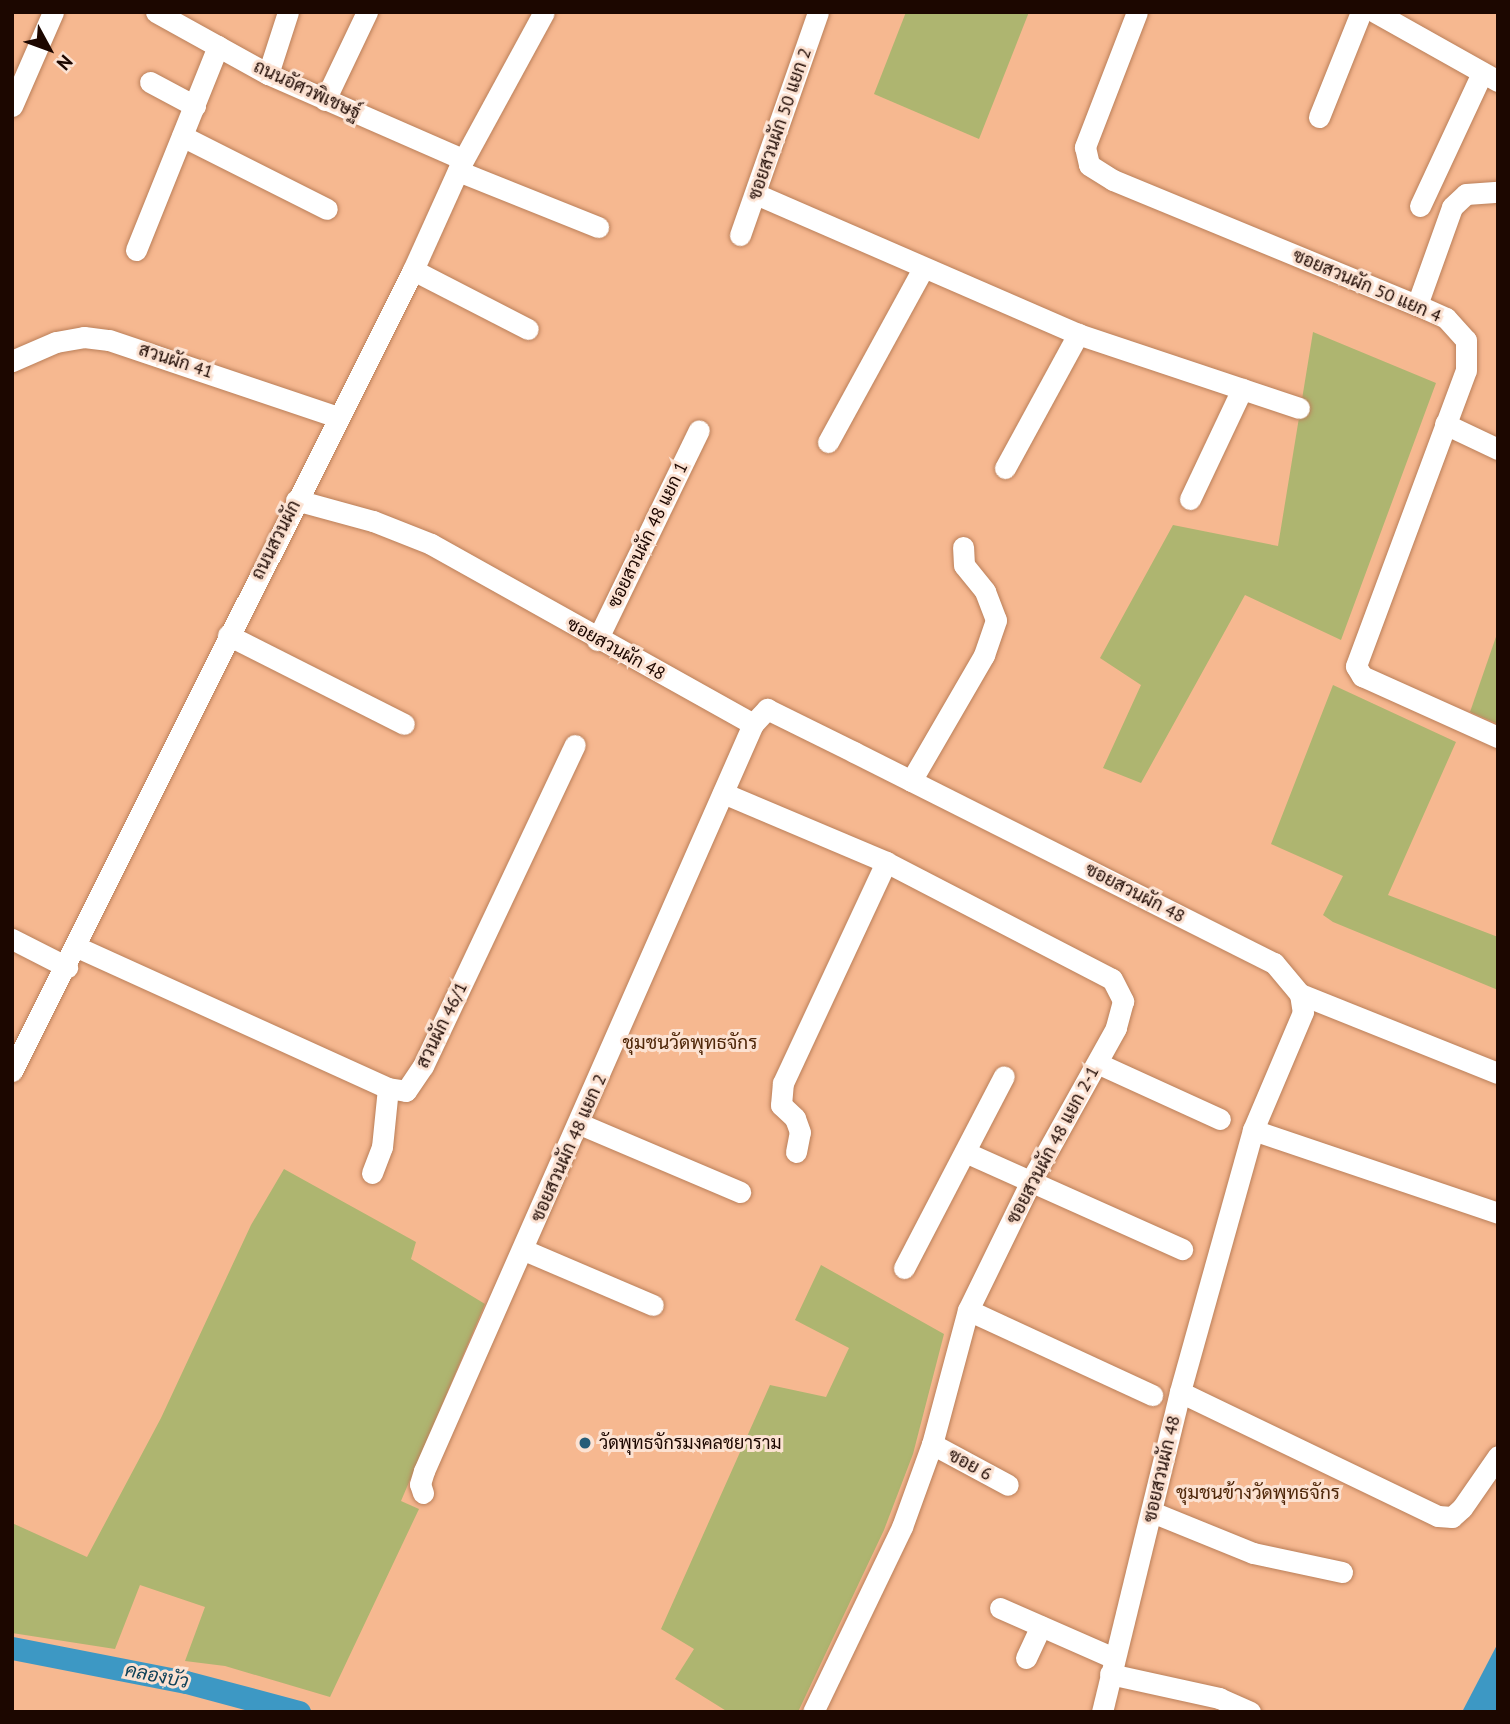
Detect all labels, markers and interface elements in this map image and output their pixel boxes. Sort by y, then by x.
north arrow [14,14,84,84]
street label: ซอยสวนผัก 50 แยก 2 [744,45,816,203]
text: N [52,50,78,75]
street label: ถนนอัศวพิเชษฐ์ [250,56,364,124]
street label: ซอยสวนผัก 50 แยก 4 [1289,245,1445,327]
street label: สวนผัก 41 [136,339,216,383]
street label: ซอยสวนผัก 48 แยก 1 [603,459,693,611]
street label: ถนนสวนผัก [247,497,305,583]
street label: ซอยสวนผัก 48 [563,613,669,685]
street label: ซอยสวนผัก 48 [1082,859,1188,927]
street label: สวนผัก 46/1 [412,978,472,1072]
district label: ชุมชนวัดพุทธจักร [623,1032,757,1054]
street label: ซอยสวนผัก 48 แยก 2-1 [1002,1062,1104,1228]
street label: ซอยสวนผัก 48 แยก 2 [527,1071,611,1225]
street label: ซอยสวนผัก 48 [1139,1413,1185,1525]
place label: วัดพุทธจักรมงคลชยาราม [599,1432,781,1454]
marker: วัดพุทธจักรมงคลชยาราม [577,1435,593,1451]
street label: ซอย 6 [944,1445,996,1485]
district label: ชุมชนข้างวัดพุทธจักร [1176,1482,1340,1504]
water label: คลองบัว [123,1659,191,1693]

